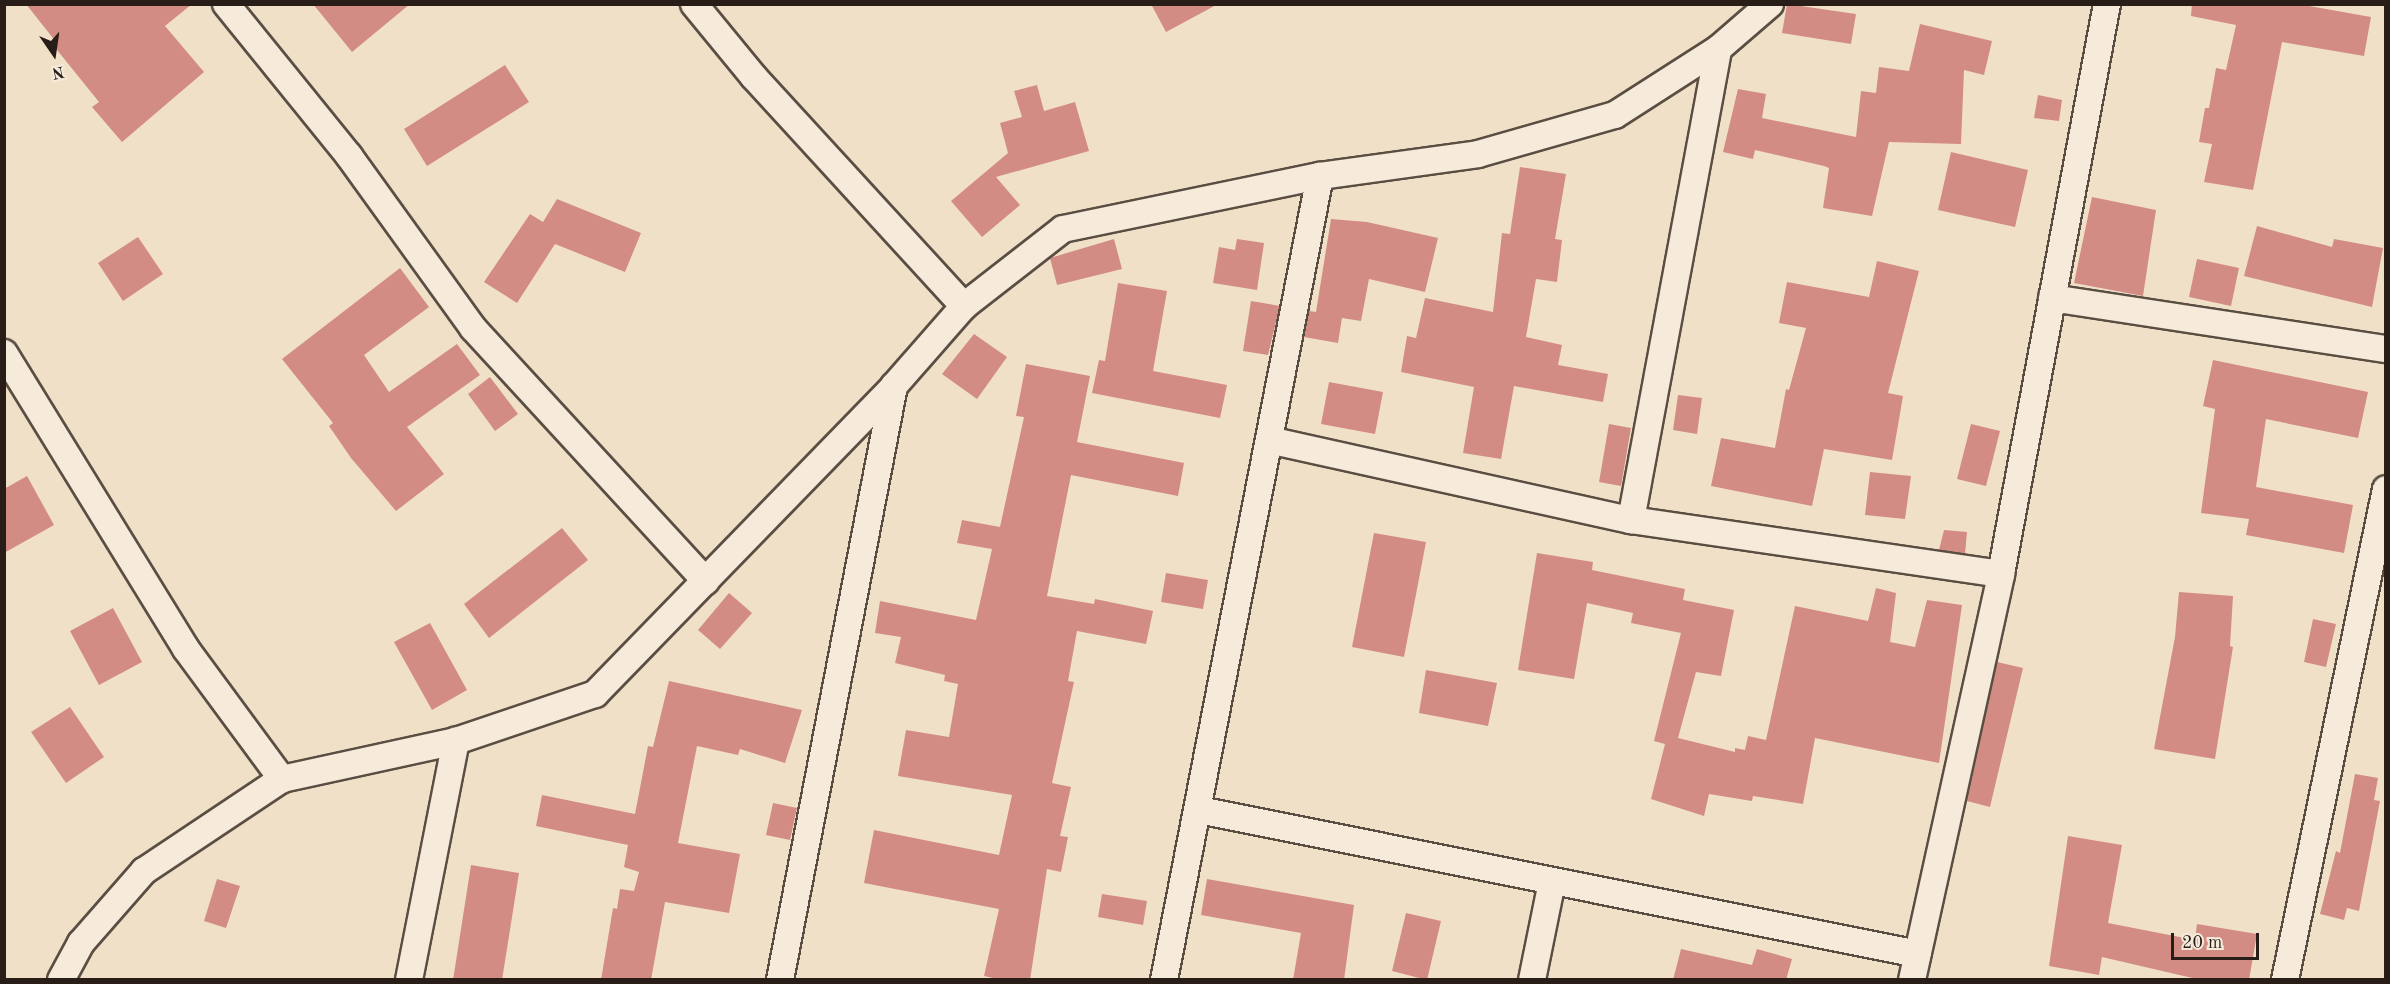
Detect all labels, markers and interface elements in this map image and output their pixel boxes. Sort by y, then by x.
north arrow [24,24,84,84]
text: N [50,62,66,81]
scale bar [2174,921,2262,959]
text: 20 m [2182,934,2222,952]

